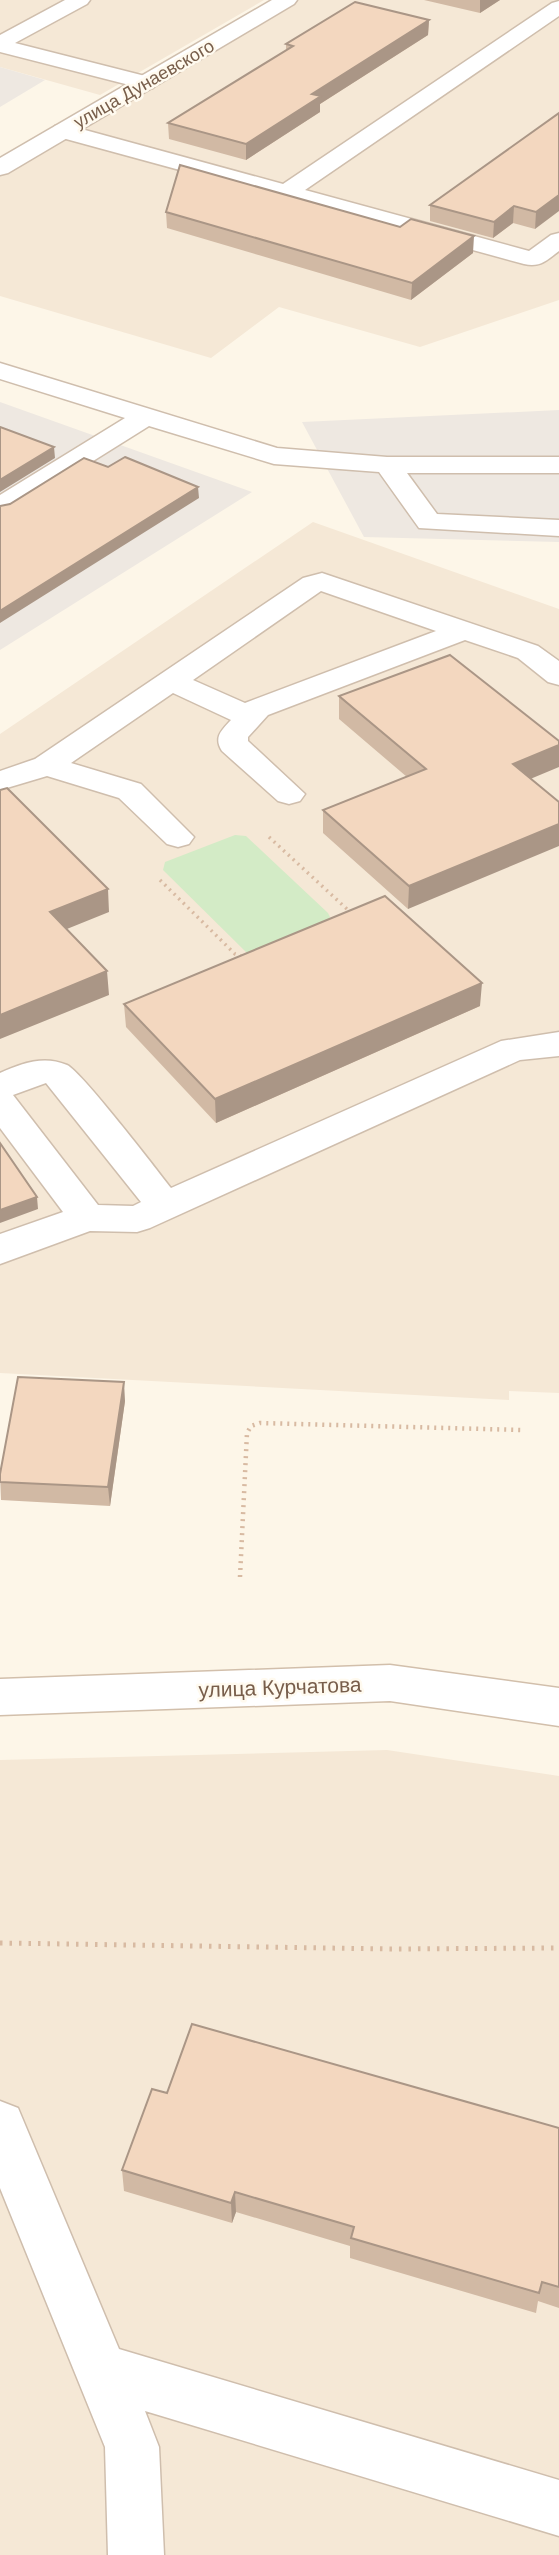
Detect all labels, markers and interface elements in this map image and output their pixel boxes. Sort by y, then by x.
street label: улица Дунаевского [70,36,218,132]
street label: улица Курчатова [198,1673,362,1701]

